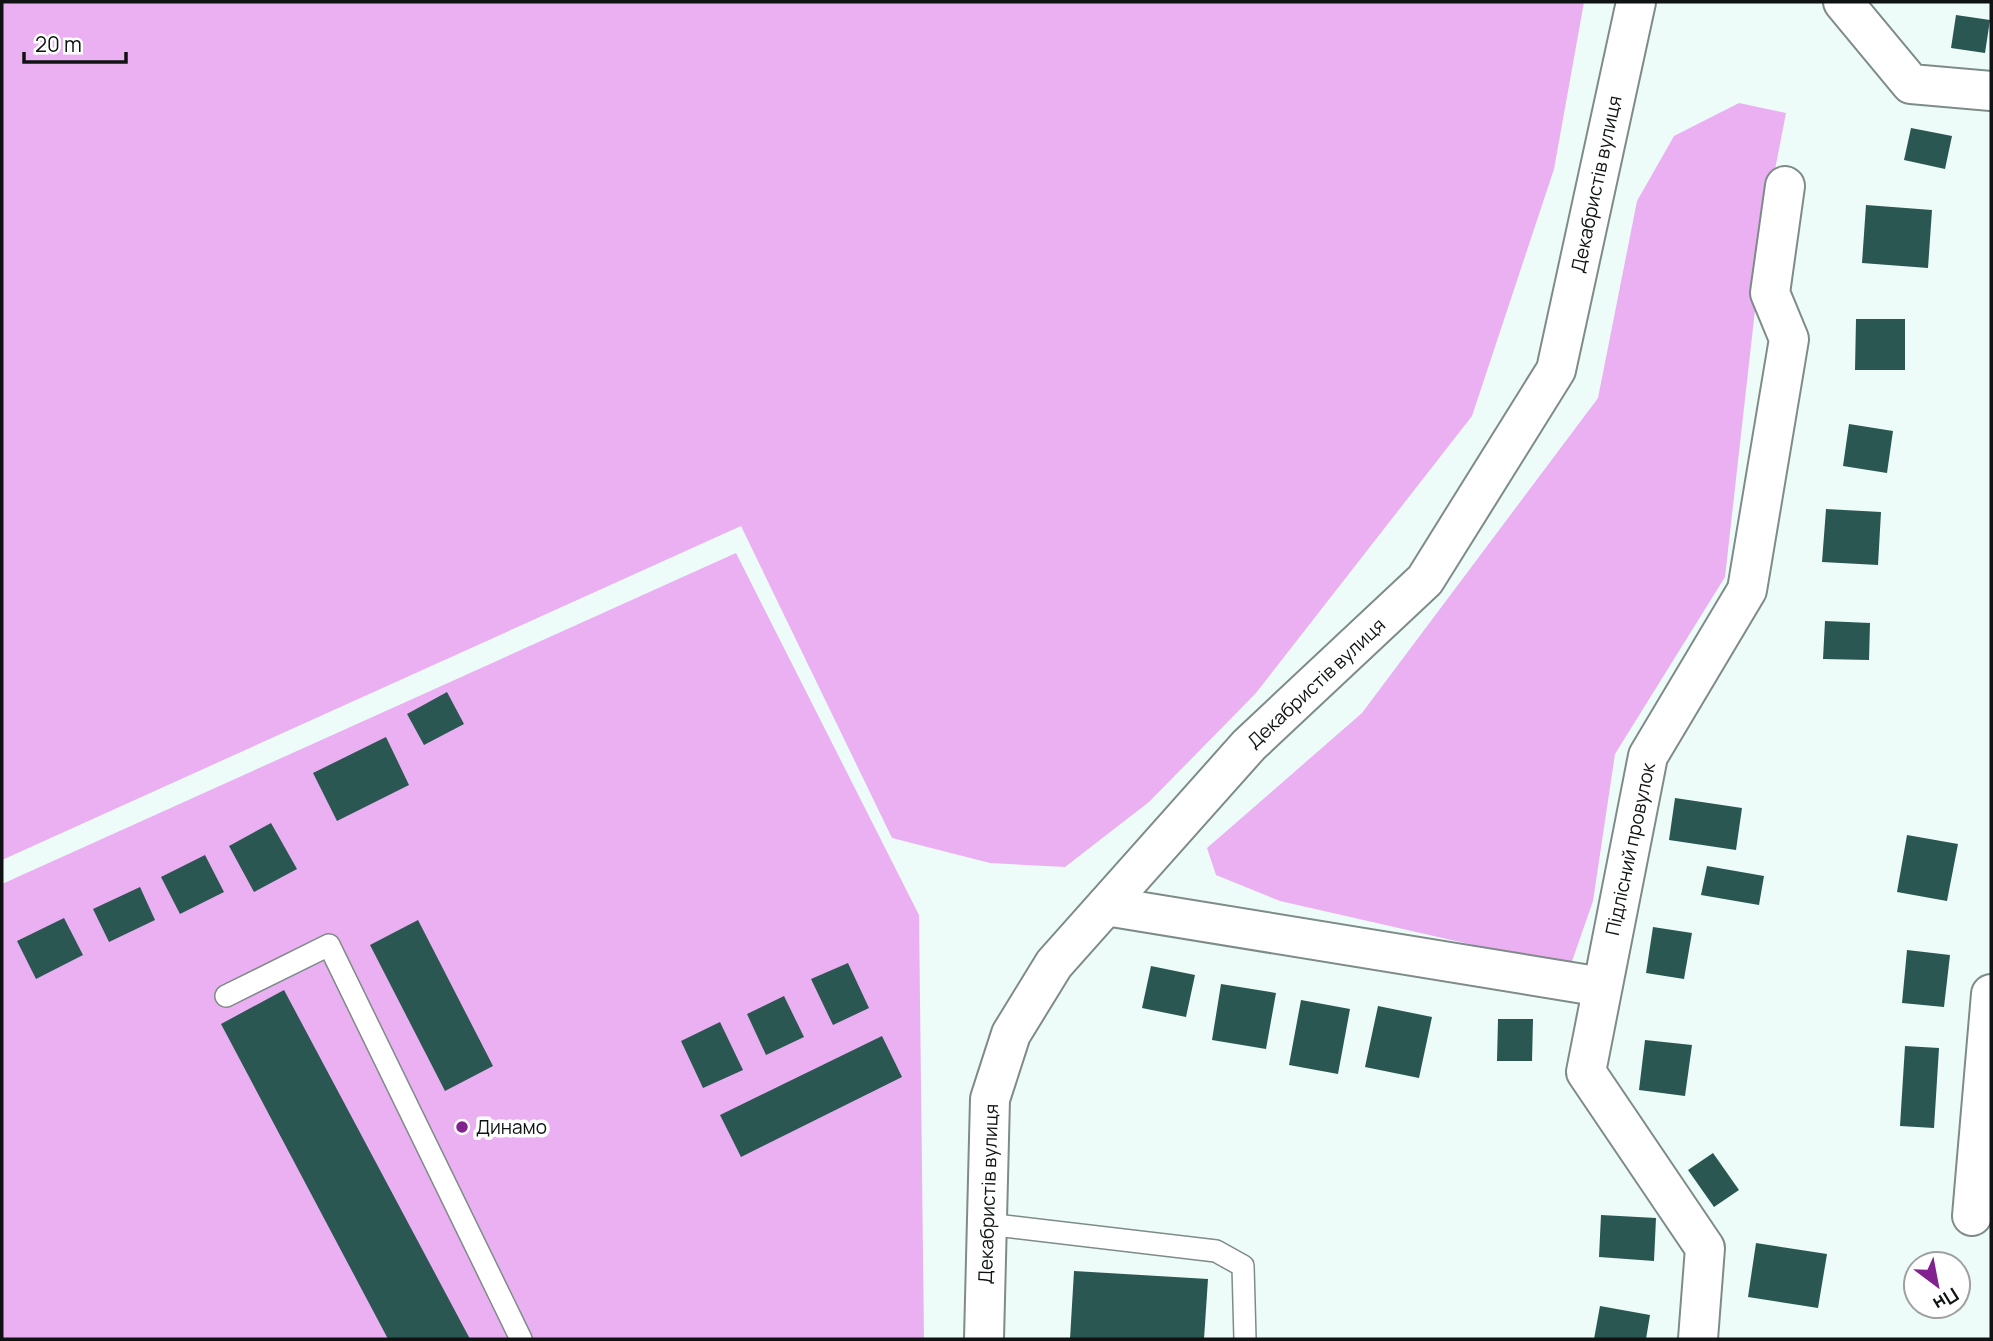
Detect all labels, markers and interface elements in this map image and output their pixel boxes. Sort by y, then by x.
scale bar [24,21,126,65]
text: 20 m [35,30,82,58]
street label: Декабристів вулиця [1565,93,1627,275]
street label: Декабристів вулиця [1241,612,1391,754]
street label: Підлісний провулок [1599,760,1661,938]
street label: Декабристів вулиця [972,1103,1004,1285]
place label: Динамо [476,1114,547,1140]
marker: Динамо [454,1119,470,1135]
north arrow [1902,1250,1972,1320]
text: Пн [1928,1282,1964,1317]

